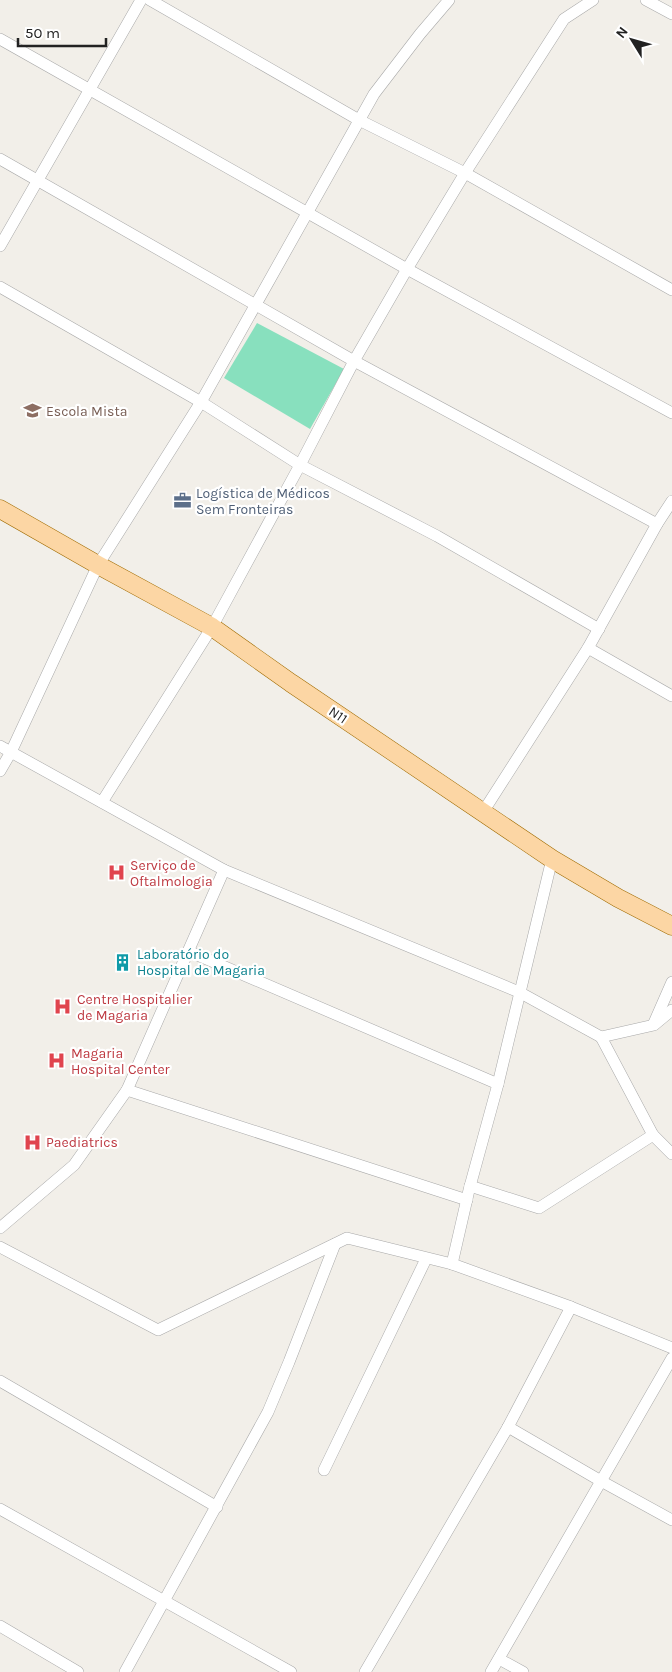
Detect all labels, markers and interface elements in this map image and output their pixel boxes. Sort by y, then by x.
scale bar [18,15,105,47]
north arrow [607,15,657,65]
text: N [612,23,632,42]
text: 50 m [25,24,60,42]
school or university icon: Escola Mista [22,401,42,421]
place label: Escola Mista [46,403,127,420]
place label: Logística de Médicos Sem Fronteiras [196,485,330,518]
office icon: Logística de Médicos Sem Fronteiras [172,491,192,511]
street label: N11 [325,703,351,727]
place label: Serviço de Oftalmologia [130,857,213,890]
hospital icon: Serviço de Oftalmologia [106,863,126,883]
place label: Laboratório do Hospital de Magaria [137,946,265,979]
building icon: Laboratório do Hospital de Magaria [113,952,133,972]
place label: Centre Hospitalier de Magaria [77,991,193,1024]
hospital icon: Centre Hospitalier de Magaria [53,997,73,1017]
place label: Magaria Hospital Center [71,1045,171,1078]
hospital icon: Magaria Hospital Center [47,1051,67,1071]
hospital icon: Paediatrics [22,1132,42,1152]
place label: Paediatrics [46,1134,118,1151]

